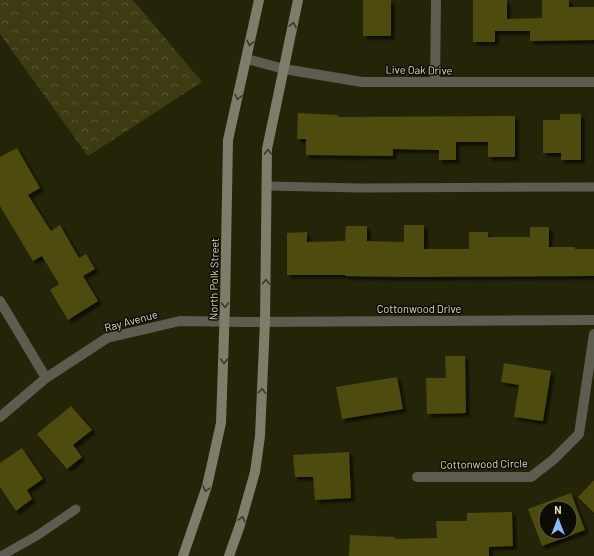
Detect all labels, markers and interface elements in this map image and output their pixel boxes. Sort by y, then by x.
one-way arrow [288,22,296,28]
one-way arrow [246,40,255,46]
street label: Live Oak Drive [386,62,453,77]
one-way arrow [235,94,243,100]
one-way arrow [264,149,272,155]
street label: North Polk Street [206,238,221,320]
one-way arrow [262,279,270,285]
one-way arrow [221,302,229,308]
street label: Cottonwood Drive [377,302,461,315]
street label: Ray Avenue [103,307,159,334]
one-way arrow [219,358,228,364]
one-way arrow [257,388,266,394]
street label: Cottonwood Circle [440,456,528,471]
one-way arrow [202,485,210,492]
north arrow [538,500,578,540]
text: N [554,503,562,516]
one-way arrow [237,516,246,523]

